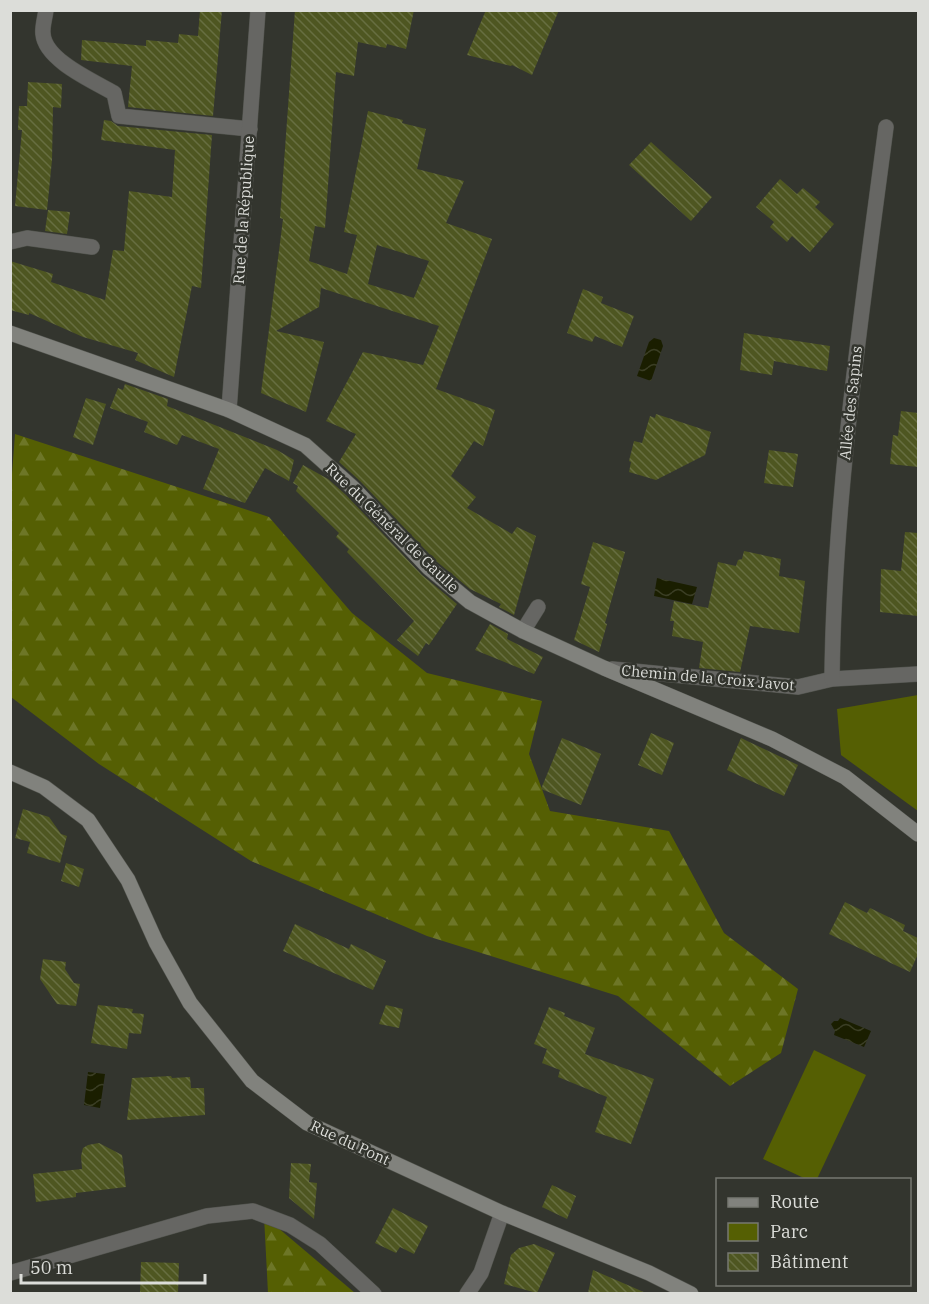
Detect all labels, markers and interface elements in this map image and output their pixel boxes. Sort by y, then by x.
street label: Rue de la République [229,135,258,285]
street label: Allée des Sapins [835,345,866,461]
street label: Rue du Général de Gaulle [322,459,463,596]
street label: Chemin de la Croix Javot [621,660,795,695]
street label: Rue du Pont [308,1116,393,1169]
legend [716,1178,911,1286]
text: Route [770,1190,819,1213]
text: Parc [770,1220,808,1243]
scale bar [21,1247,206,1285]
text: Bâtiment [770,1250,848,1273]
text: 50 m [30,1256,73,1279]

